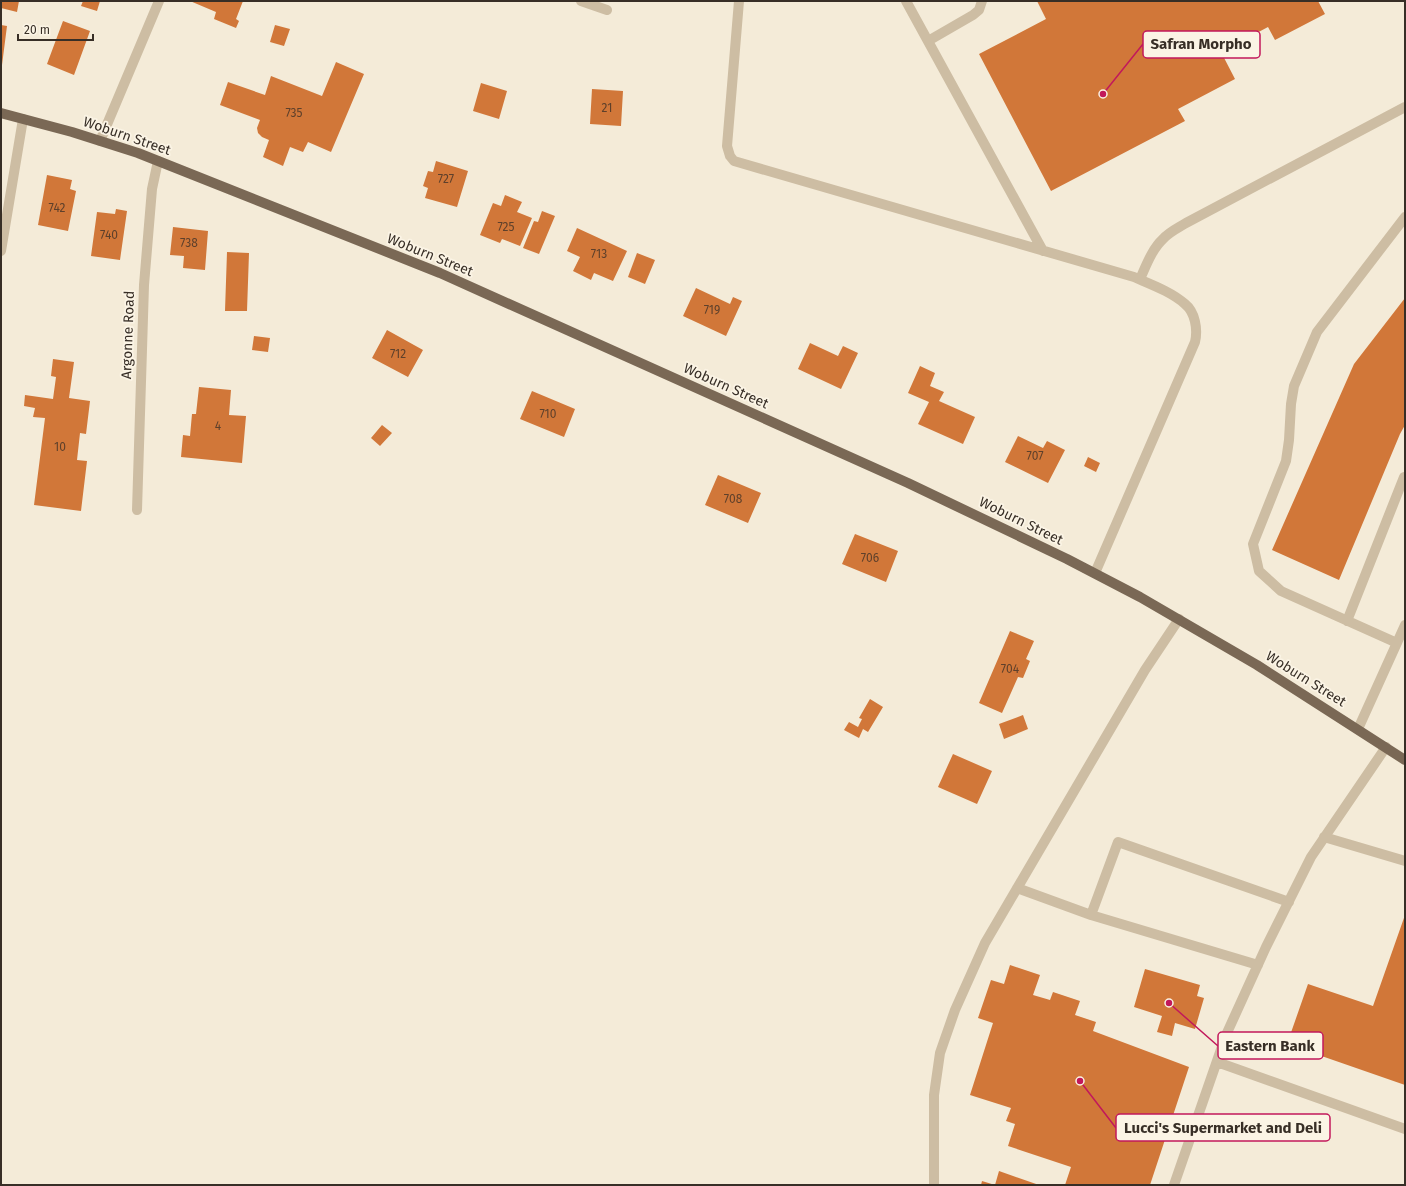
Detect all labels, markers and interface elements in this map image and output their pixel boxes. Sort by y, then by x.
scale bar [18,16,93,42]
text: 20 m [24,23,50,37]
callout: Safran Morpho [1143,31,1260,58]
text: Safran Morpho [1151,35,1252,53]
house number: 21 [602,101,612,115]
house number: 735 [285,106,303,120]
street label: Woburn Street [81,113,174,159]
house number: 727 [438,172,454,186]
house number: 742 [49,201,66,215]
house number: 725 [497,220,515,234]
house number: 740 [100,228,118,242]
street label: Woburn Street [384,230,476,280]
house number: 738 [180,236,198,250]
house number: 713 [591,247,607,261]
street label: Argonne Road [118,290,138,380]
house number: 719 [704,303,720,317]
house number: 712 [390,347,406,361]
street label: Woburn Street [681,360,772,413]
house number: 710 [539,407,557,421]
house number: 4 [215,419,222,433]
house number: 10 [54,440,66,454]
house number: 707 [1027,449,1043,463]
house number: 708 [724,492,743,506]
street label: Woburn Street [976,493,1067,549]
house number: 706 [861,551,879,565]
street label: Woburn Street [1263,648,1350,711]
house number: 704 [1001,662,1020,676]
callout: Eastern Bank [1218,1032,1323,1059]
text: Eastern Bank [1225,1037,1315,1055]
callout: Lucci's Supermarket and Deli [1116,1114,1330,1141]
text: Lucci's Supermarket and Deli [1124,1119,1322,1137]

